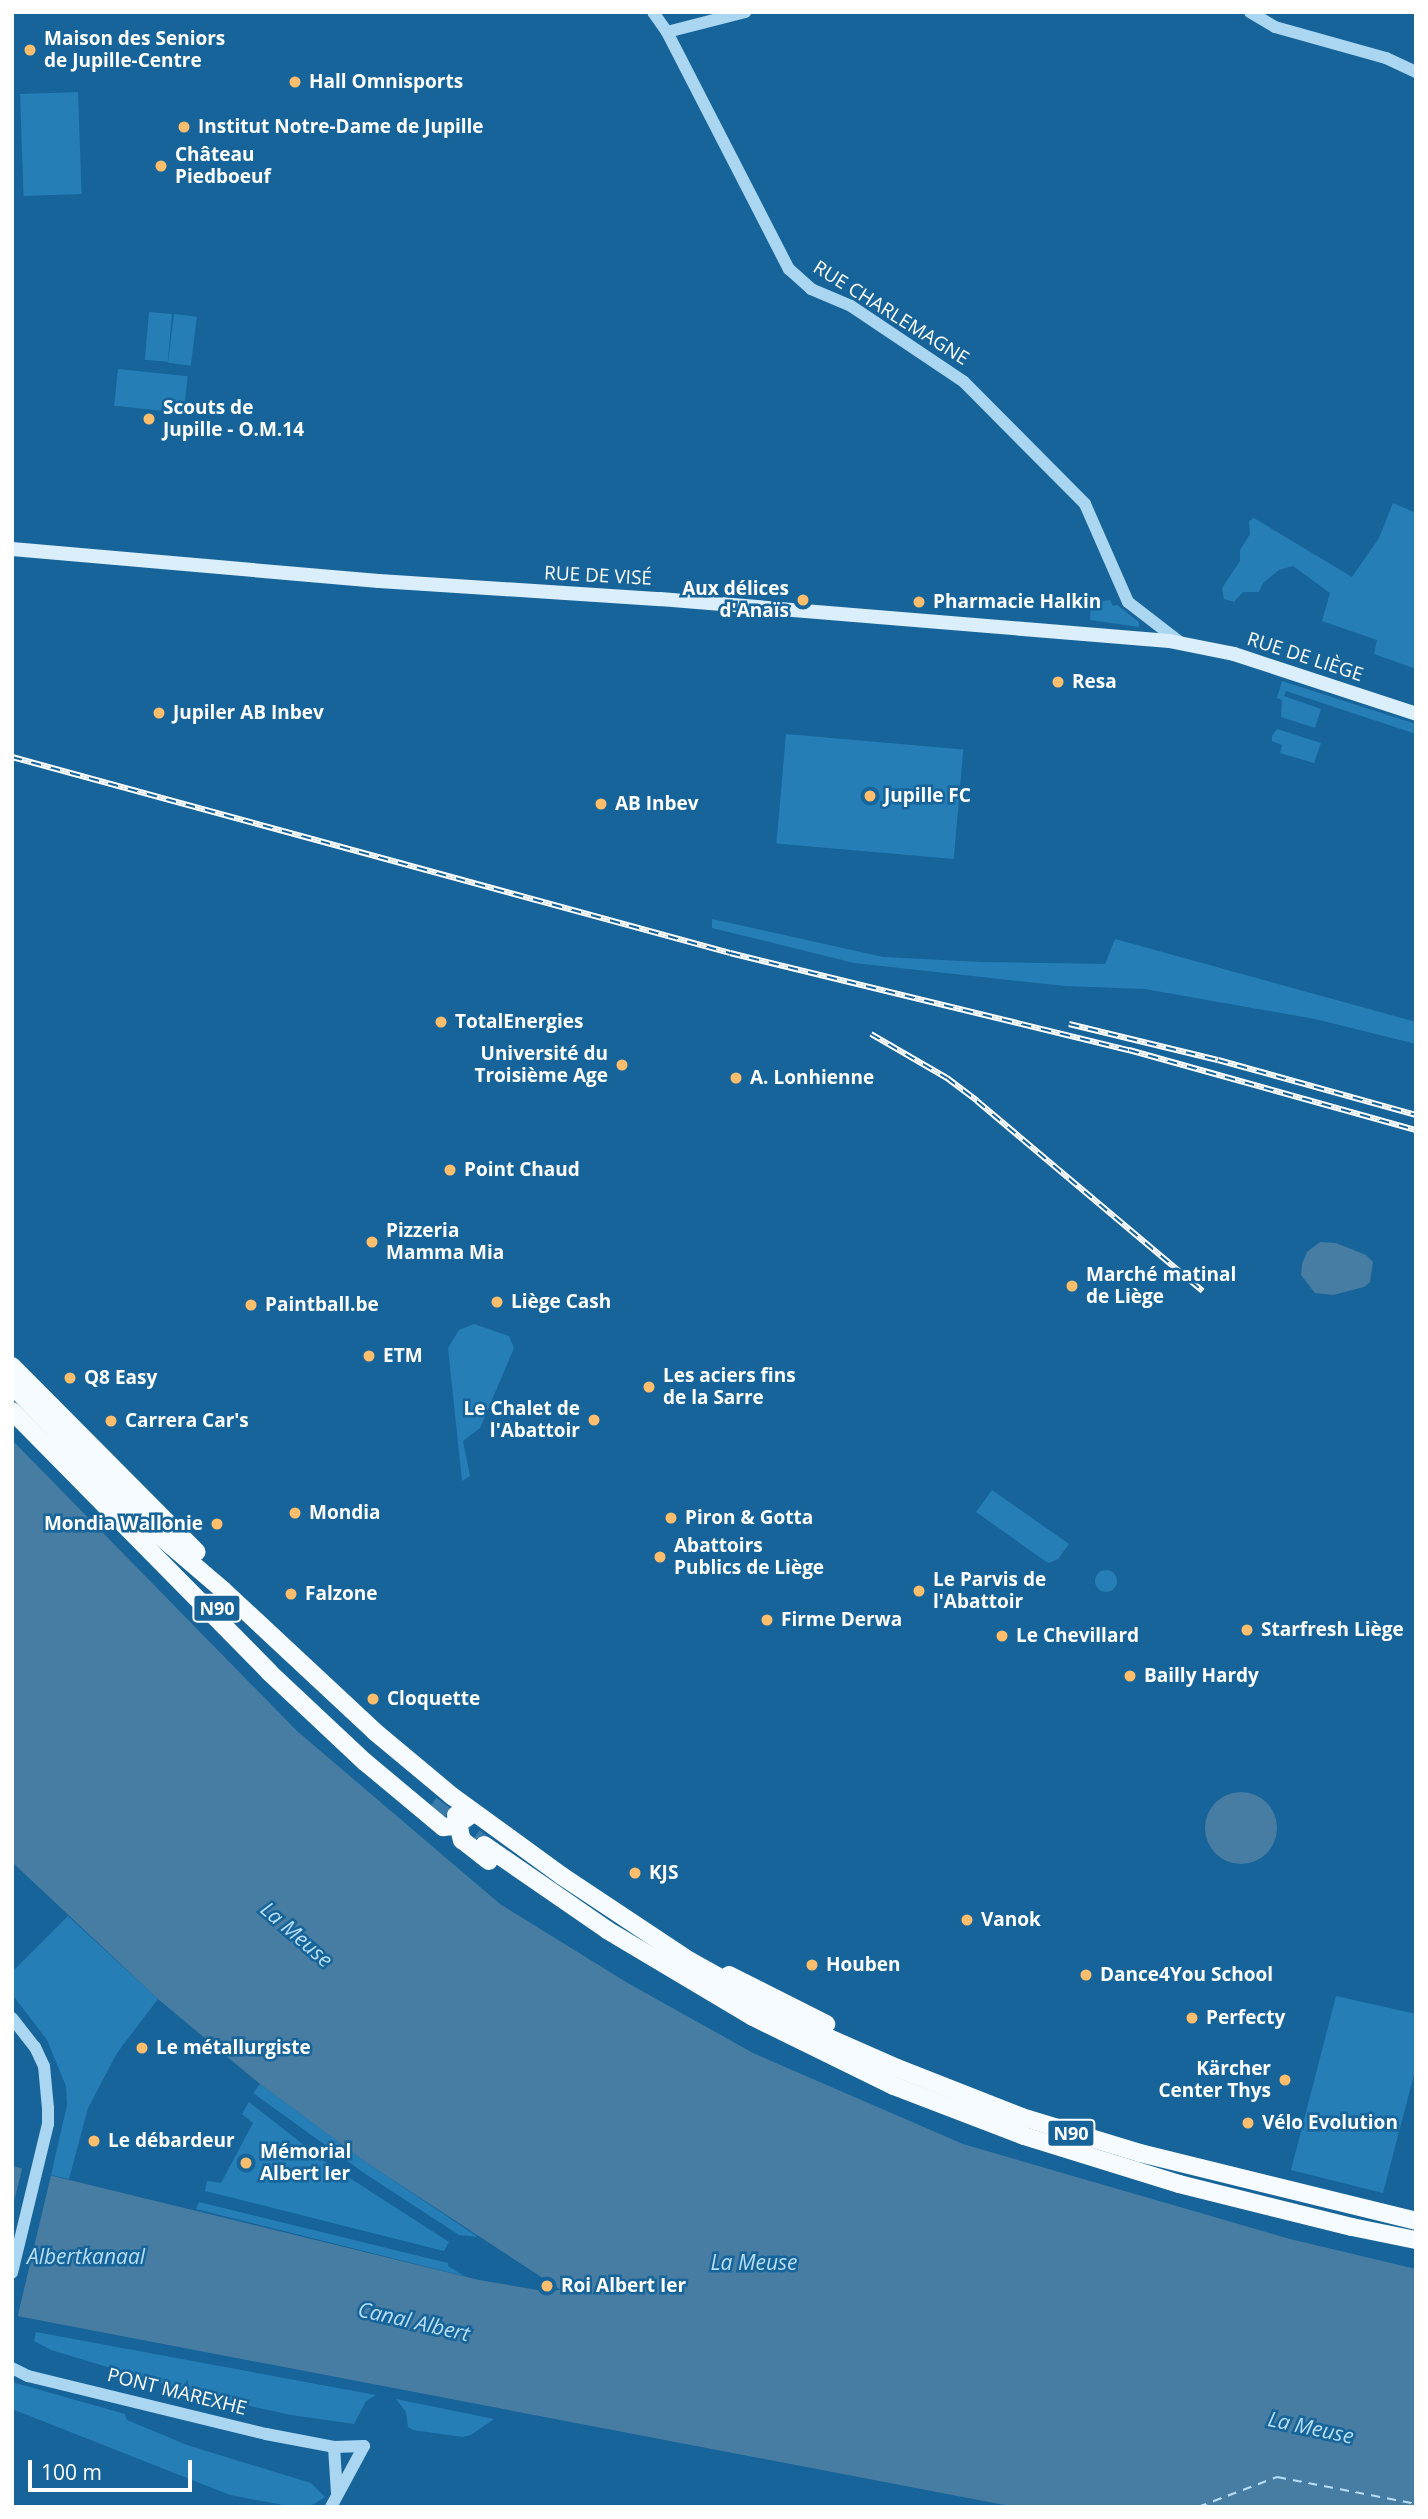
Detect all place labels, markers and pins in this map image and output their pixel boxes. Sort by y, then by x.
place label: Maison des Seniors de Jupille-Centre [44,28,225,72]
marker: Maison des Seniors de Jupille-Centre [22,42,38,58]
place label: Hall Omnisports [309,71,463,93]
marker: Hall Omnisports [287,74,303,90]
place label: Institut Notre-Dame de Jupille [198,116,484,138]
marker: Institut Notre-Dame de Jupille [176,119,192,135]
place label: Château Piedboeuf [175,144,271,188]
marker: Château Piedboeuf [153,158,169,174]
place label: Scouts de Jupille - O.M.14 [163,397,304,441]
marker: Scouts de Jupille - O.M.14 [141,411,157,427]
place label: Aux délices d'Anaïs [682,578,789,622]
place label: Pharmacie Halkin [933,591,1101,613]
marker: Aux délices d'Anaïs [795,592,811,608]
marker: Pharmacie Halkin [911,594,927,610]
place label: Resa [1072,671,1117,693]
marker: Resa [1050,674,1066,690]
place label: Jupiler AB Inbev [173,702,324,724]
marker: Jupiler AB Inbev [151,705,167,721]
place label: Jupille FC [884,785,971,807]
marker: Jupille FC [862,788,878,804]
place label: AB Inbev [615,793,699,815]
marker: AB Inbev [593,796,609,812]
place label: TotalEnergies [455,1011,583,1033]
marker: TotalEnergies [433,1014,449,1030]
place label: Université du Troisième Age [474,1043,608,1087]
marker: Université du Troisième Age [614,1057,630,1073]
place label: A. Lonhienne [750,1067,874,1089]
marker: A. Lonhienne [728,1070,744,1086]
place label: Point Chaud [464,1159,580,1181]
marker: Point Chaud [442,1162,458,1178]
place label: Pizzeria Mamma Mia [386,1220,504,1264]
marker: Pizzeria Mamma Mia [364,1234,380,1250]
place label: Marché matinal de Liège [1086,1264,1236,1308]
marker: Marché matinal de Liège [1064,1278,1080,1294]
place label: Liège Cash [511,1291,611,1313]
place label: Paintball.be [265,1294,379,1316]
marker: Liège Cash [489,1294,505,1310]
marker: Paintball.be [243,1297,259,1313]
place label: ETM [383,1345,423,1367]
marker: ETM [361,1348,377,1364]
place label: Les aciers fins de la Sarre [663,1365,796,1409]
place label: Q8 Easy [84,1367,157,1389]
marker: Q8 Easy [62,1370,78,1386]
marker: Les aciers fins de la Sarre [641,1379,657,1395]
place label: Le Chalet de l'Abattoir [464,1398,580,1442]
place label: Carrera Car's [125,1410,249,1432]
marker: Le Chalet de l'Abattoir [586,1412,602,1428]
marker: Carrera Car's [103,1413,119,1429]
place label: Mondia [309,1502,380,1524]
marker: Mondia [287,1505,303,1521]
place label: Piron & Gotta [685,1507,813,1529]
marker: Piron & Gotta [663,1510,679,1526]
place label: Mondia Wallonie [44,1513,203,1535]
marker: Mondia Wallonie [209,1516,225,1532]
place label: Abattoirs Publics de Liège [674,1535,824,1579]
marker: Abattoirs Publics de Liège [652,1549,668,1565]
place label: Le Parvis de l'Abattoir [933,1569,1046,1613]
place label: Falzone [305,1583,377,1605]
marker: Le Parvis de l'Abattoir [911,1583,927,1599]
marker: Falzone [283,1586,299,1602]
place label: Firme Derwa [781,1609,902,1631]
marker: Firme Derwa [759,1612,775,1628]
place label: Starfresh Liège [1261,1619,1404,1641]
marker: Starfresh Liège [1239,1622,1255,1638]
place label: Le Chevillard [1016,1625,1139,1647]
marker: Le Chevillard [994,1628,1010,1644]
place label: Bailly Hardy [1144,1665,1259,1687]
marker: Bailly Hardy [1122,1668,1138,1684]
place label: Cloquette [387,1688,480,1710]
marker: Cloquette [365,1691,381,1707]
place label: KJS [649,1862,678,1884]
marker: KJS [627,1865,643,1881]
place label: Vanok [981,1909,1041,1931]
marker: Vanok [959,1912,975,1928]
place label: Houben [826,1954,901,1976]
marker: Houben [804,1957,820,1973]
place label: Dance4You School [1100,1964,1273,1986]
marker: Dance4You School [1078,1967,1094,1983]
place label: Perfecty [1206,2007,1285,2029]
marker: Perfecty [1184,2010,1200,2026]
place label: Le métallurgiste [156,2037,311,2059]
marker: Le métallurgiste [134,2040,150,2056]
place label: Kärcher Center Thys [1158,2058,1271,2102]
marker: Kärcher Center Thys [1277,2072,1293,2088]
place label: Vélo Evolution [1262,2112,1398,2134]
marker: Vélo Evolution [1240,2115,1256,2131]
place label: Le débardeur [108,2130,235,2152]
marker: Le débardeur [86,2133,102,2149]
place label: Mémorial Albert Ier [260,2141,351,2185]
marker: Mémorial Albert Ier [238,2155,254,2171]
place label: Roi Albert Ier [561,2275,686,2297]
marker: Roi Albert Ier [539,2278,555,2294]

